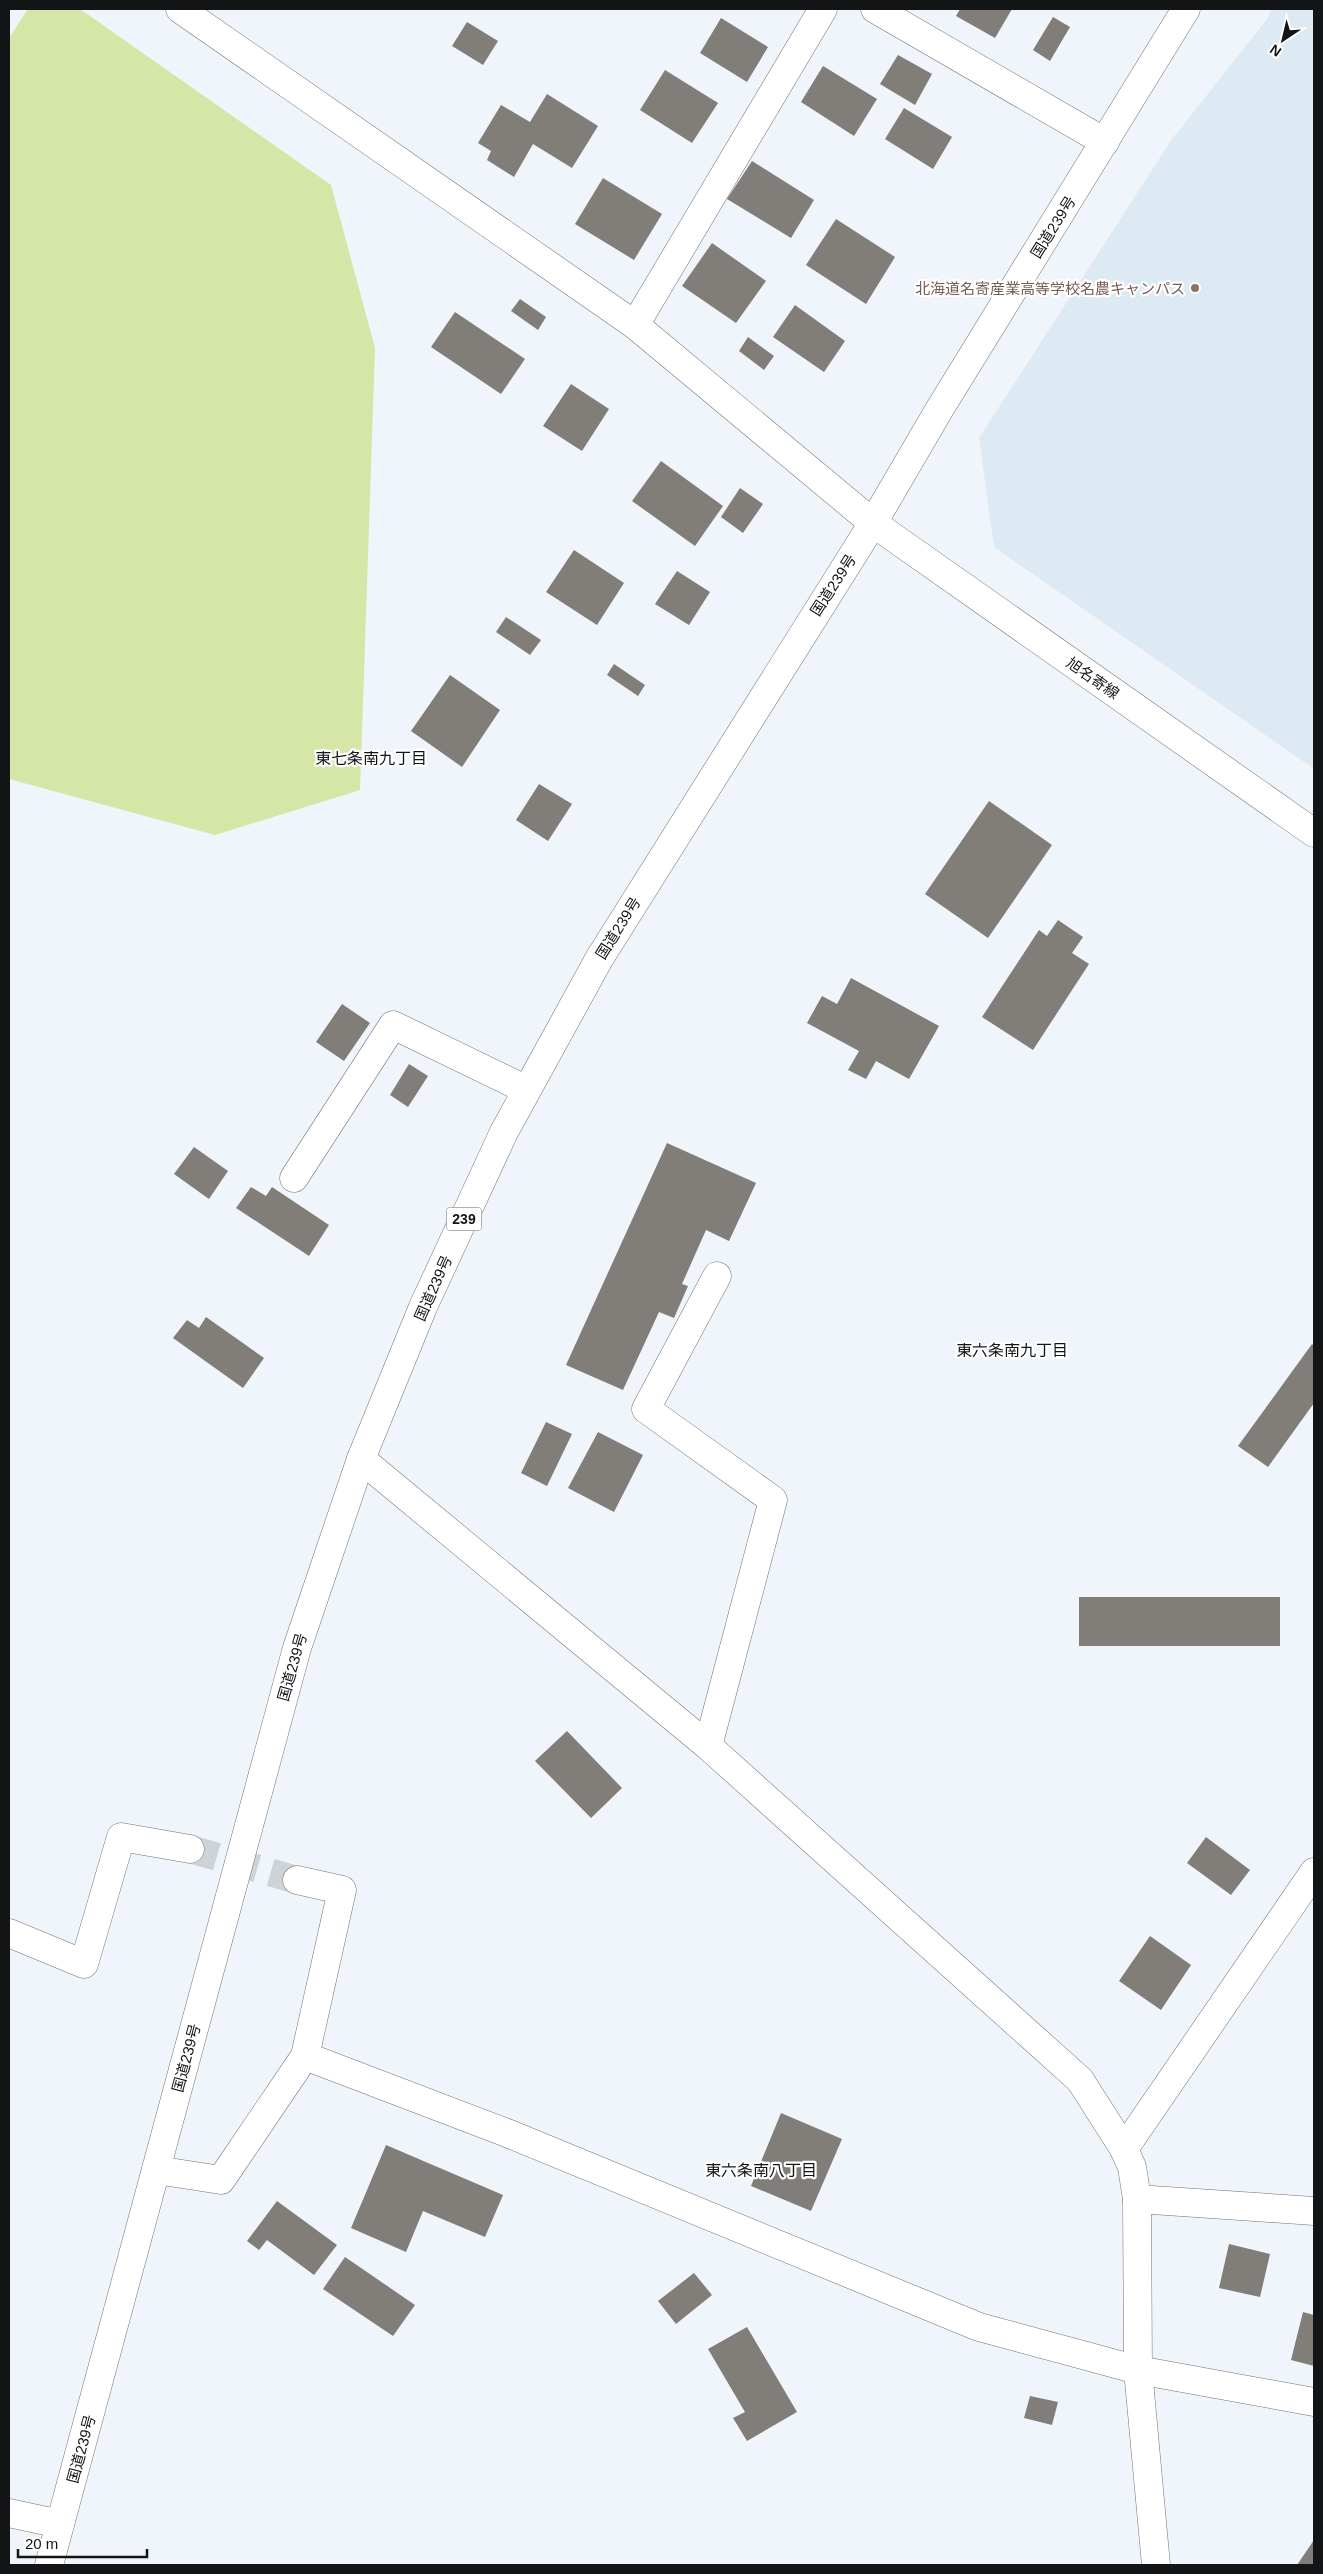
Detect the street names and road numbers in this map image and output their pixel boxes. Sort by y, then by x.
street label: 国道239号 [1027,193,1079,261]
street label: 国道239号 [807,551,859,619]
street label: 旭名寄線 [1064,654,1122,702]
street label: 国道239号 [592,894,644,962]
road number: 239 [446,1208,482,1230]
street label: 国道239号 [411,1253,455,1323]
street label: 国道239号 [274,1631,310,1703]
street label: 国道239号 [169,2022,203,2094]
street label: 国道239号 [64,2413,98,2485]

